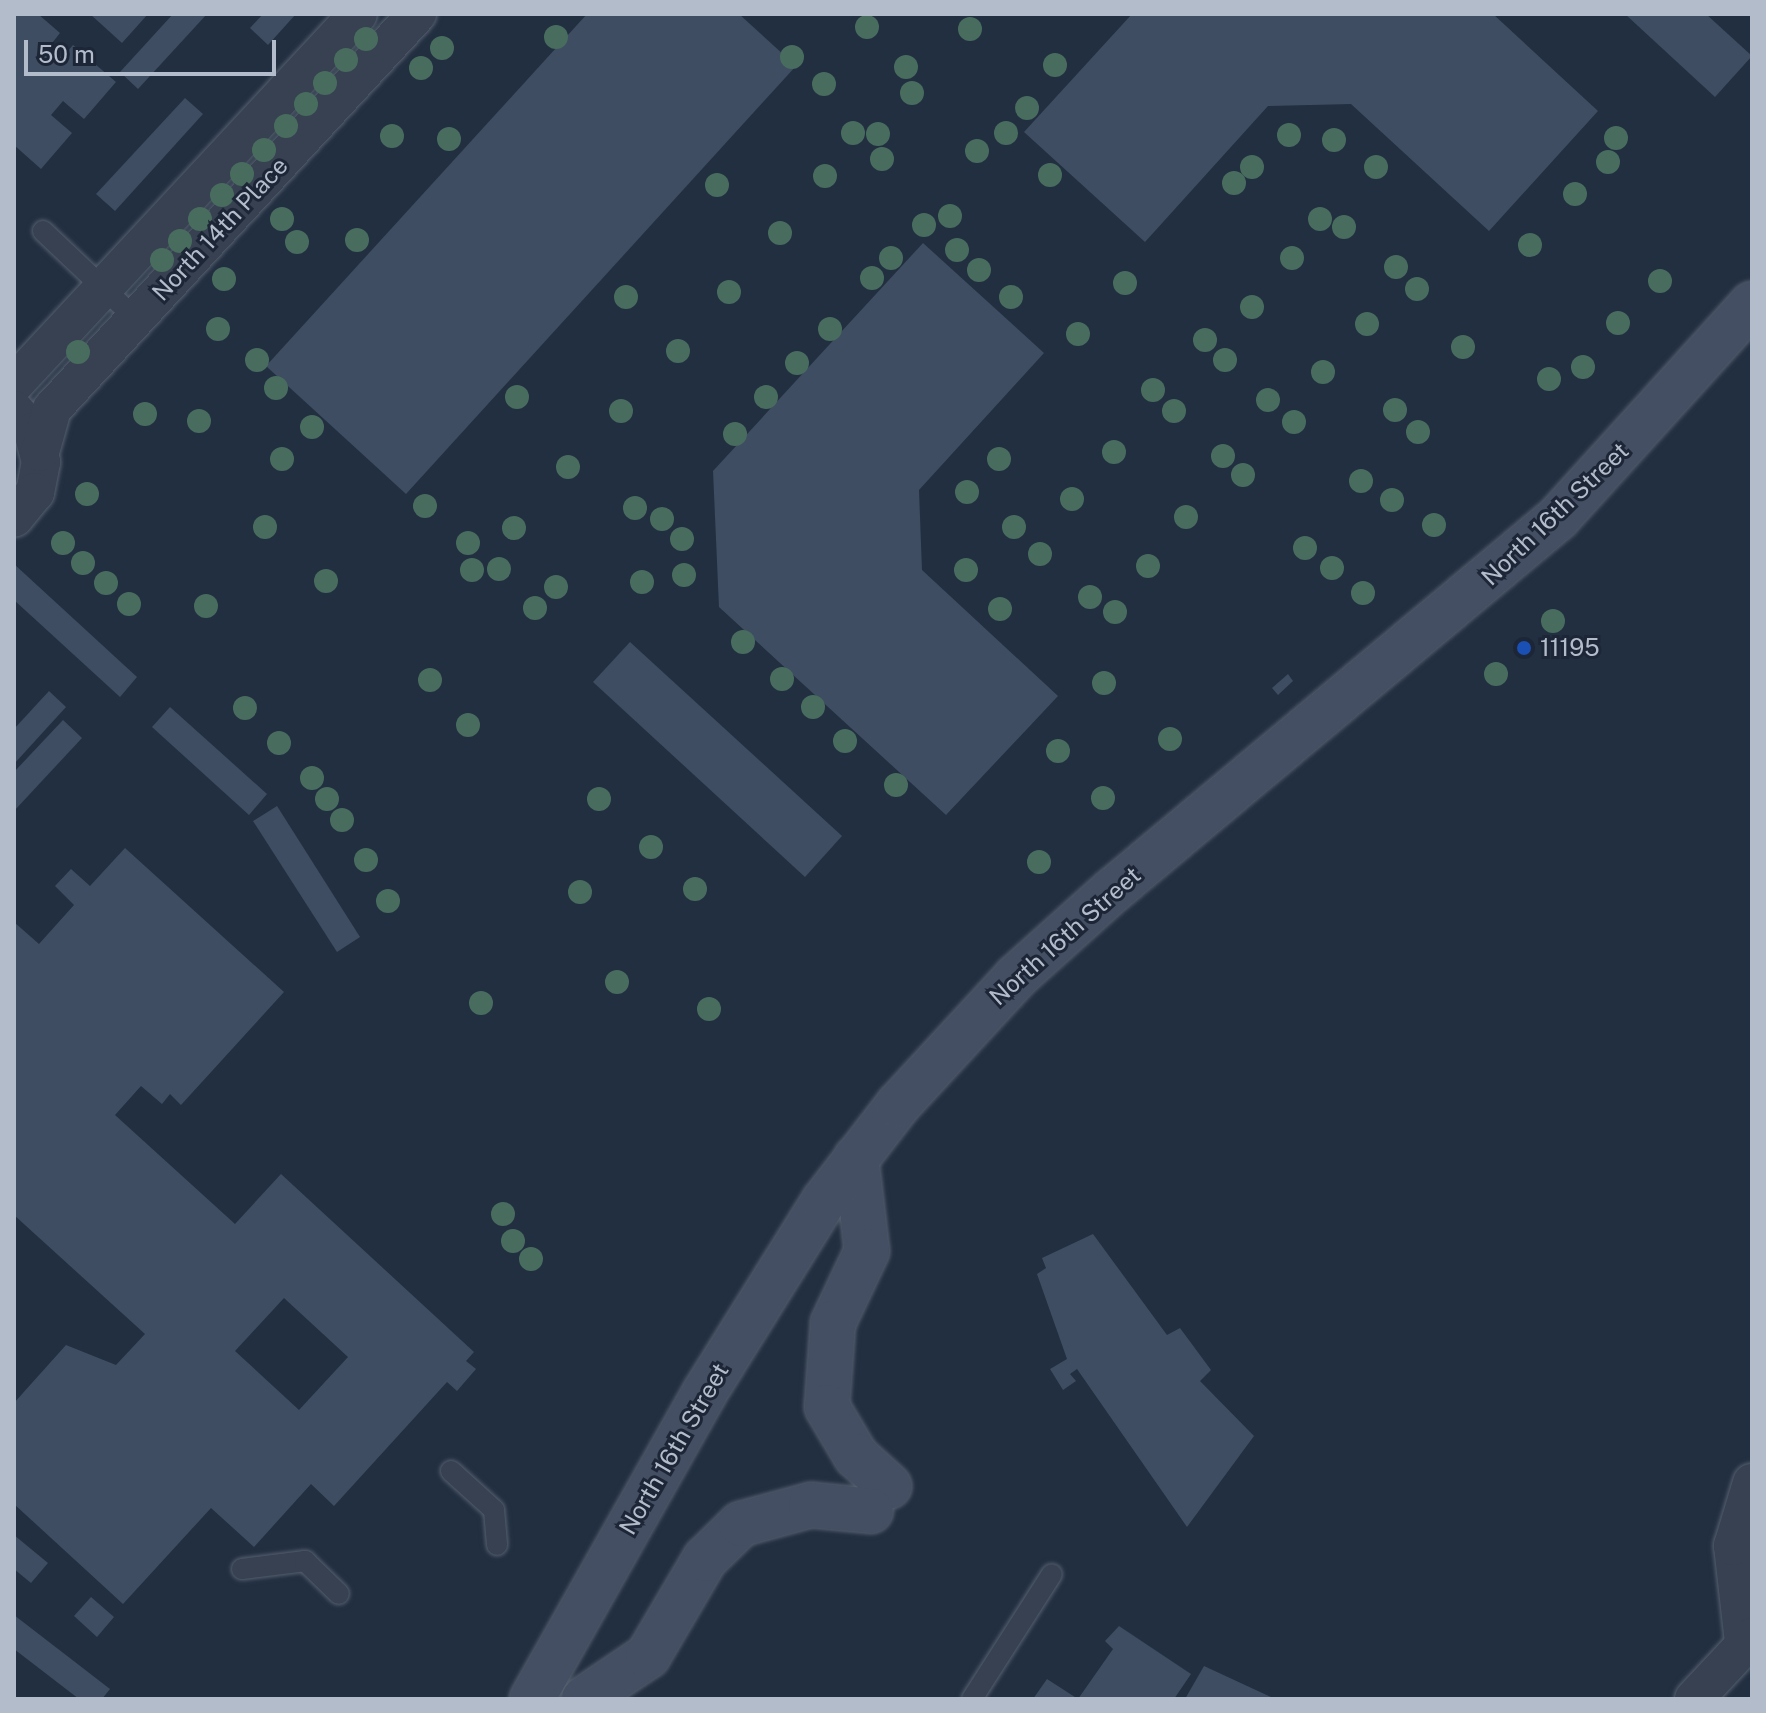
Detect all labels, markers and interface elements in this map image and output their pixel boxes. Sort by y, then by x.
scale bar [28,24,280,74]
text: 50 m [38,40,95,68]
street label: North 14th Place [146,151,294,307]
street label: North 16th Street [1475,436,1635,592]
place label: 11195 [1540,634,1600,662]
marker: 11195 [1515,639,1533,657]
street label: North 16th Street [984,861,1146,1011]
street label: North 16th Street [613,1358,735,1540]

